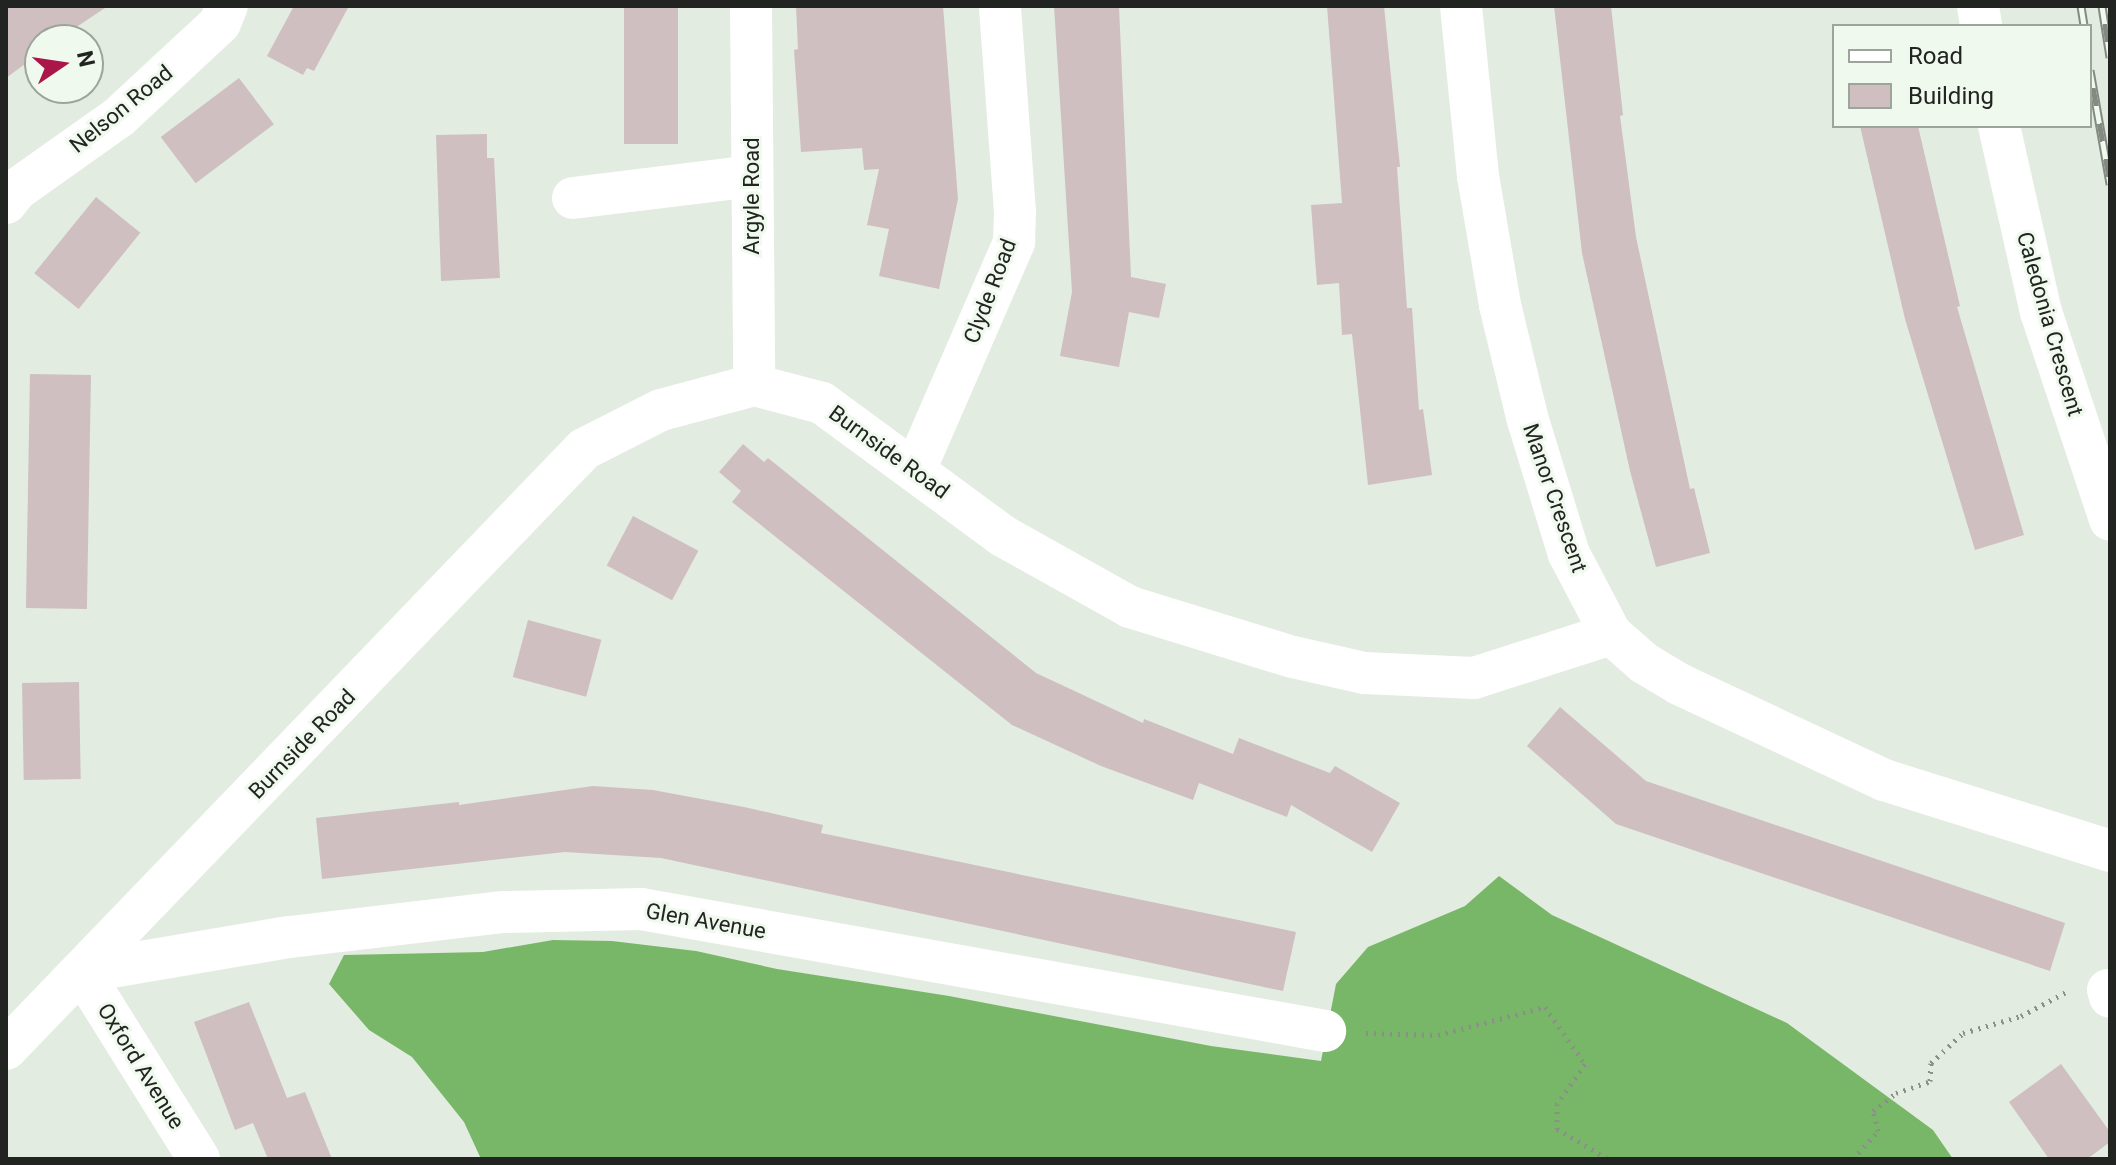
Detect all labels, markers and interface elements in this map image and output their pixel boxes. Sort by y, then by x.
north arrow [24,24,104,104]
legend [1832,24,2092,128]
text: Road [1908,42,1963,70]
street label: Nelson Road [64,60,178,158]
text: Building [1908,82,1994,110]
street label: Argyle Road [739,137,765,255]
street label: Caledonia Crescent [2011,229,2089,419]
street label: Clyde Road [958,235,1022,347]
street label: Burnside Road [824,400,954,504]
street label: Manor Crescent [1517,420,1593,576]
street label: Burnside Road [243,684,361,804]
street label: Glen Avenue [644,897,768,945]
street label: Oxford Avenue [92,998,190,1134]

